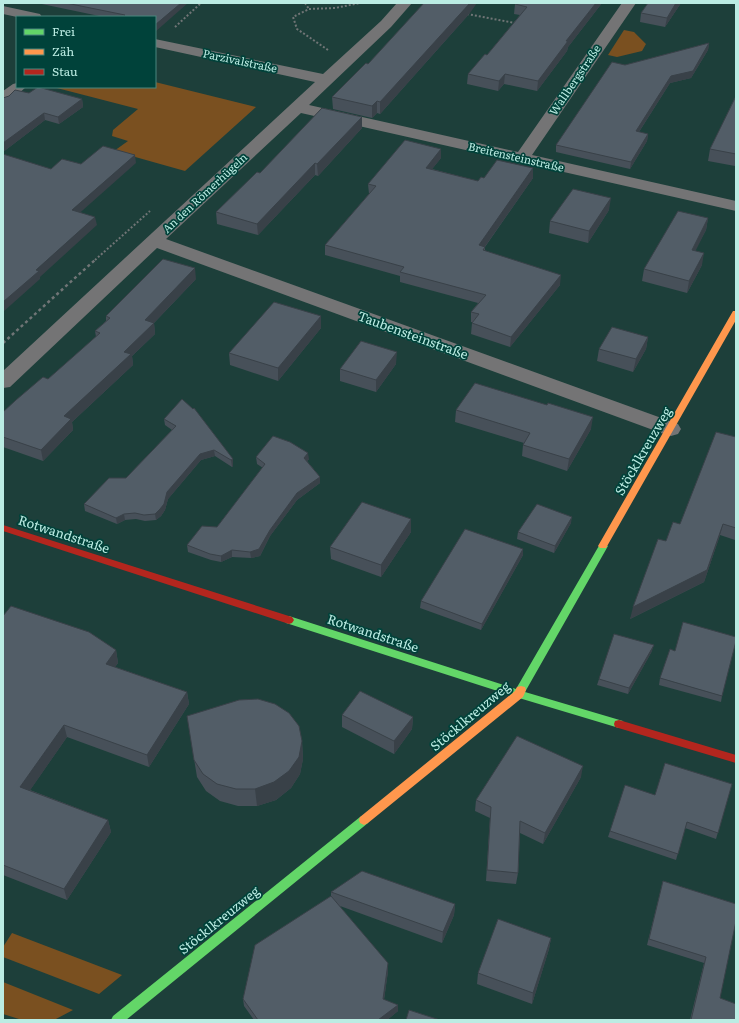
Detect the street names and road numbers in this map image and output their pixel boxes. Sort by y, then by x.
street label: Wallbergstraße [545,41,604,118]
street label: Parzivalstraße [202,44,279,76]
street label: Breitensteinstraße [467,137,566,175]
street label: An den Römerhügeln [158,149,250,236]
street label: Taubensteinstraße [355,306,471,363]
street label: Stöcklkreuzweg [610,402,676,498]
street label: Rotwandstraße [16,510,113,557]
street label: Rotwandstraße [325,609,422,656]
street label: Stöcklkreuzweg [426,676,514,755]
street label: Stöcklkreuzweg [174,881,264,958]

